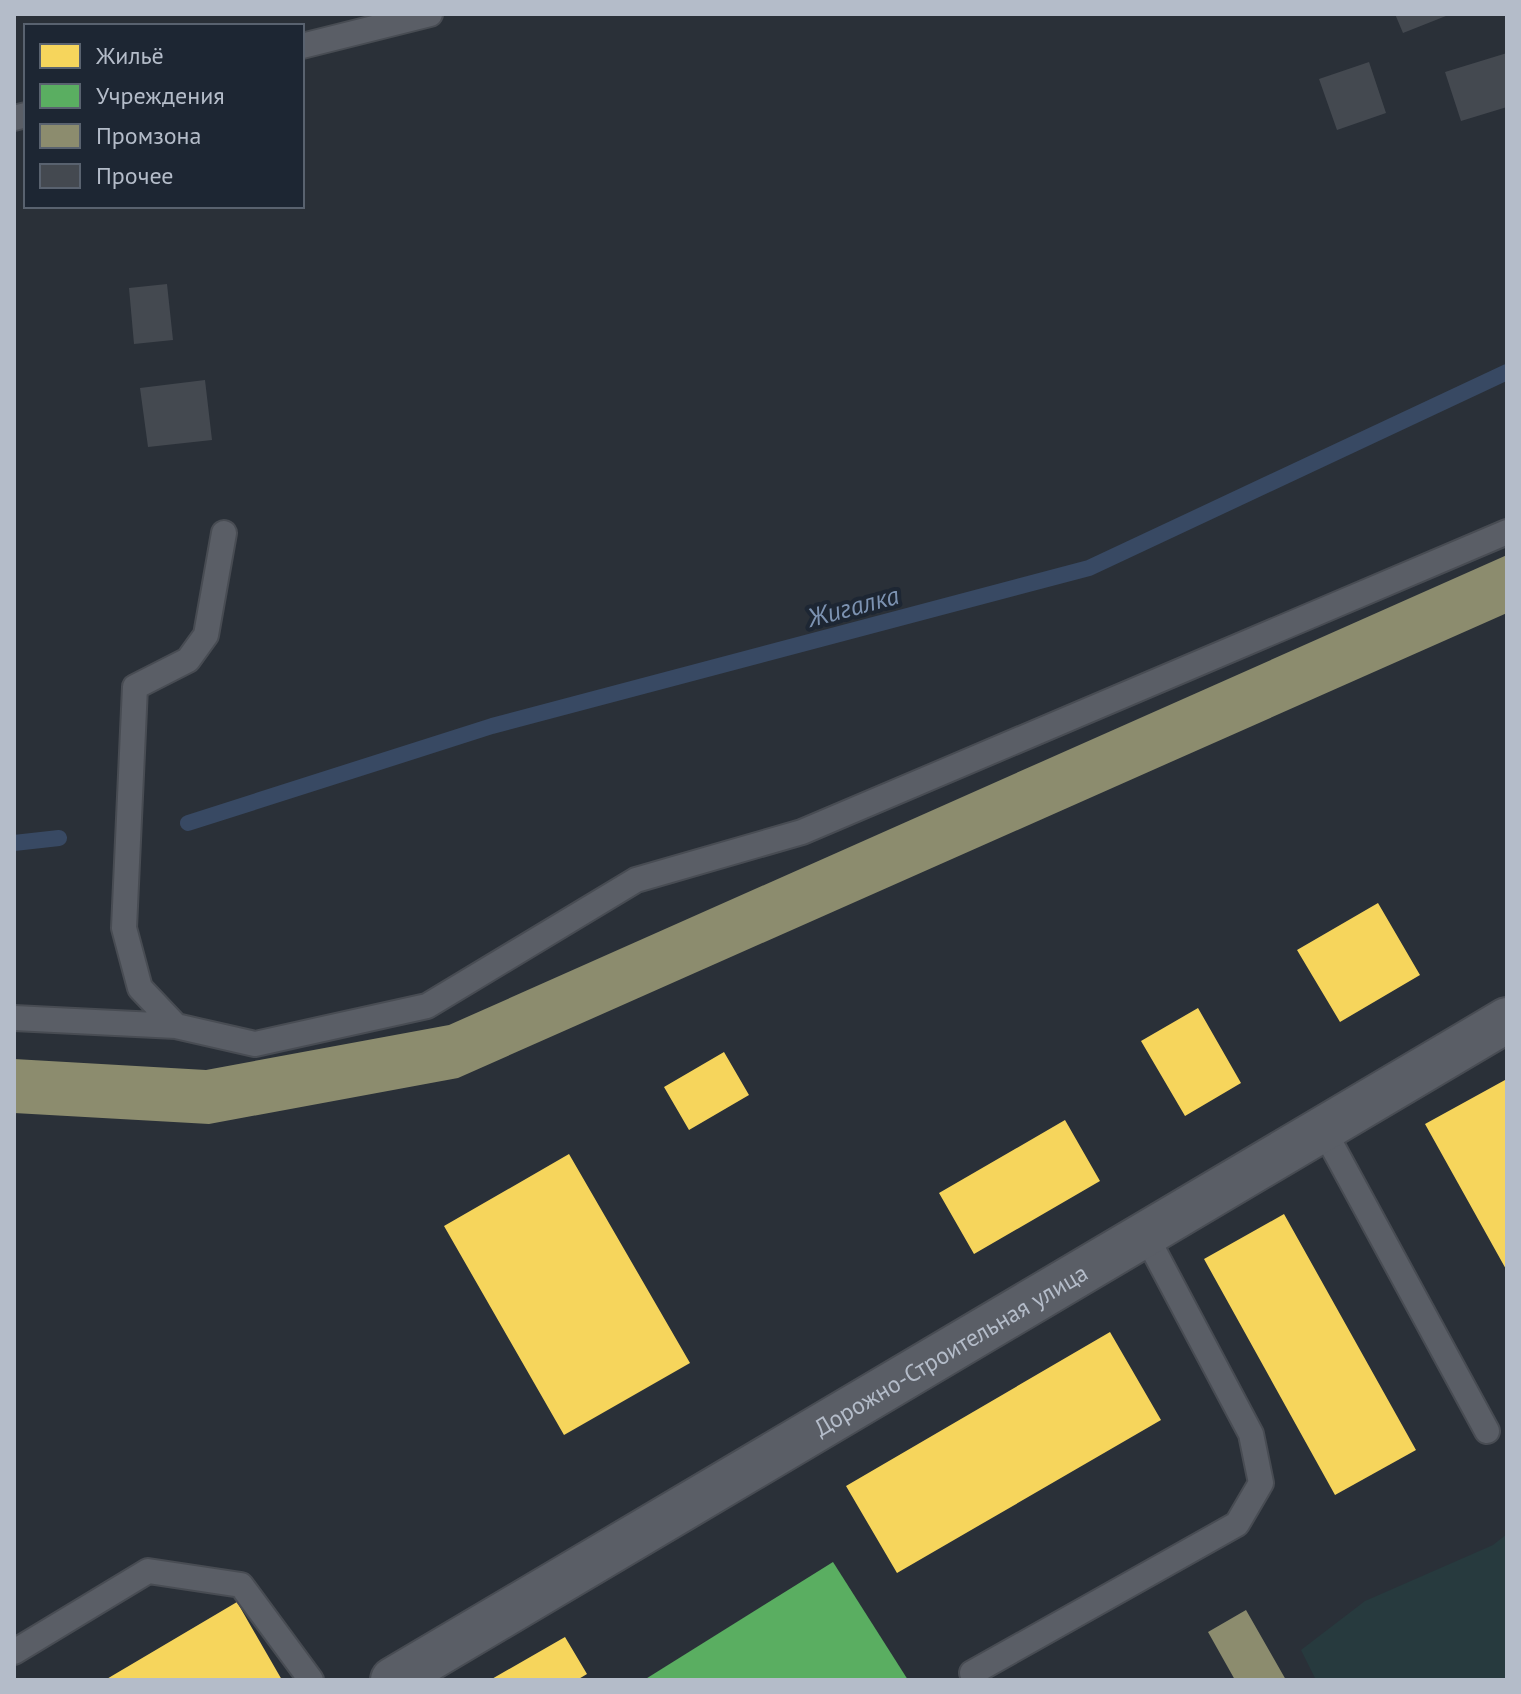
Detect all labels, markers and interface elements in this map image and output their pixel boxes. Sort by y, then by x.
legend [24,24,304,208]
text: Жильё [95,40,164,71]
text: Учреждения [96,80,225,111]
text: Промзона [96,120,201,151]
text: Прочее [96,160,174,191]
water label: Жигалка [802,578,903,635]
street label: Дорожно-Строительная улица [808,1257,1093,1443]

